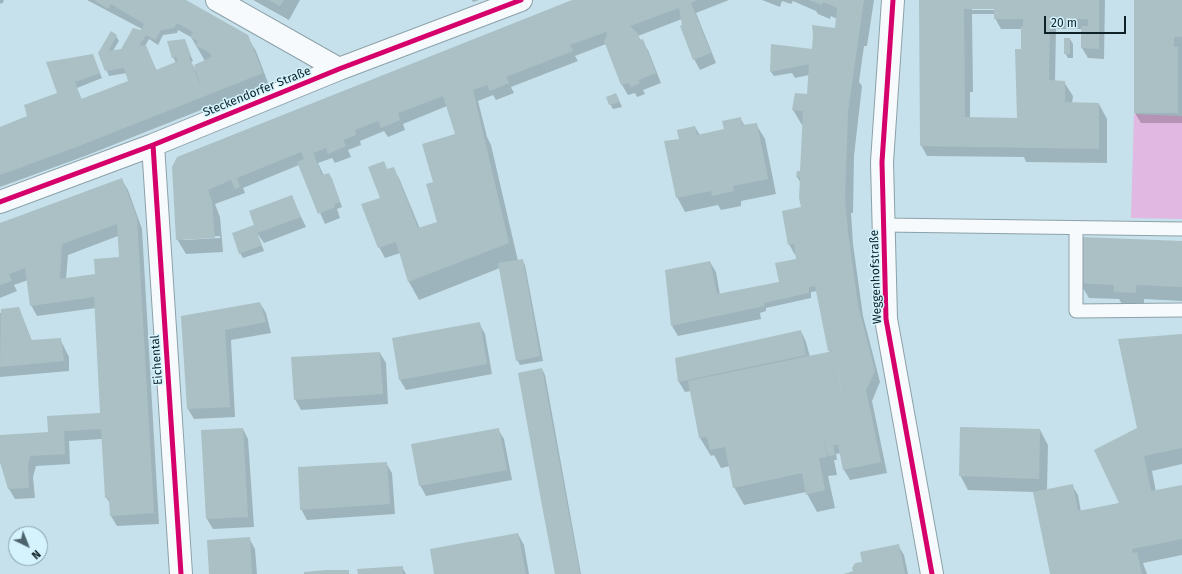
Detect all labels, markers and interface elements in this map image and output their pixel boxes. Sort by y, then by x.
scale bar [1046,8,1128,34]
text: 20 m [1051,16,1077,30]
street label: Steckendorfer Straße [201,64,313,120]
street label: Weggenhofstraße [867,230,885,324]
street label: Eichental [148,334,166,386]
north arrow [8,526,48,566]
text: N [29,547,43,562]

